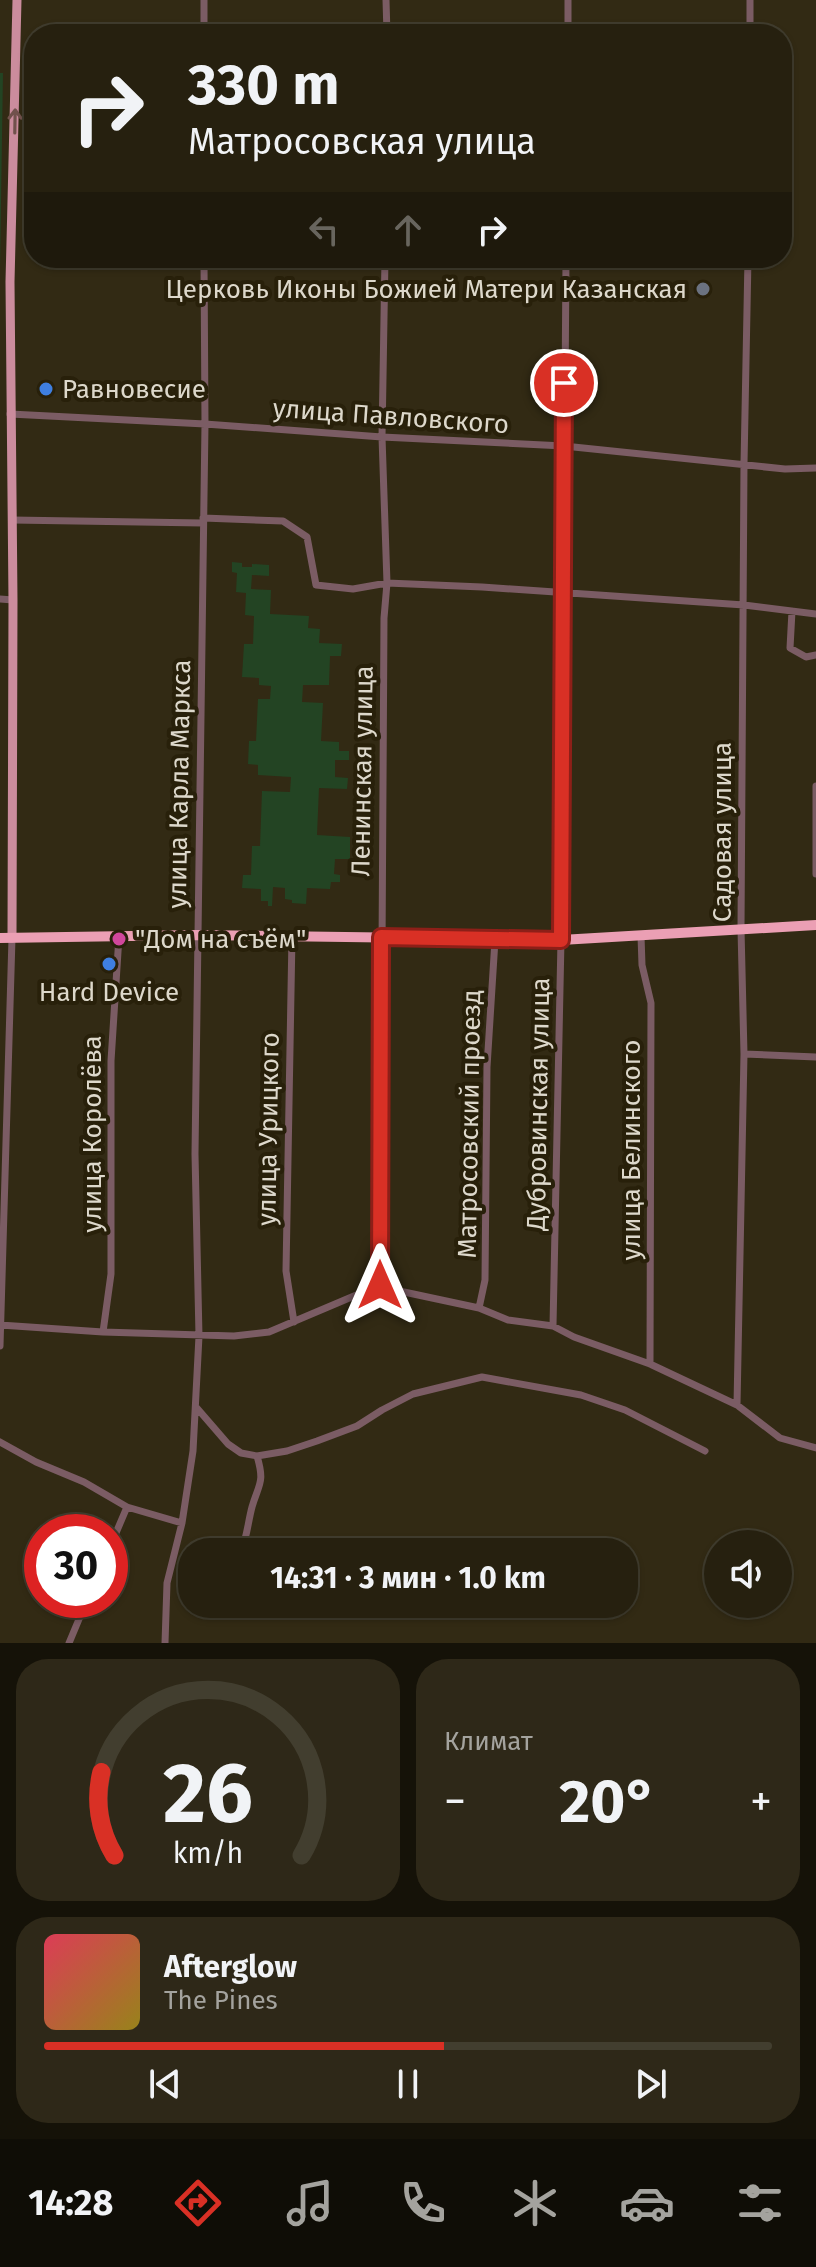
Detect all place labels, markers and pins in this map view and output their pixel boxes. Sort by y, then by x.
place label: Церковь Иконы Божией Матери Казанская [166,274,687,305]
marker: Церковь Иконы Божией Матери Казанская [694,280,712,298]
pin [530,349,598,417]
place label: Равновесие [62,374,206,405]
marker: Равновесие [37,380,55,398]
place label: "Дом на съём" [135,924,306,955]
marker: "Дом на съём" [110,930,128,948]
marker: Hard Device [100,955,118,973]
place label: Hard Device [39,977,179,1008]

